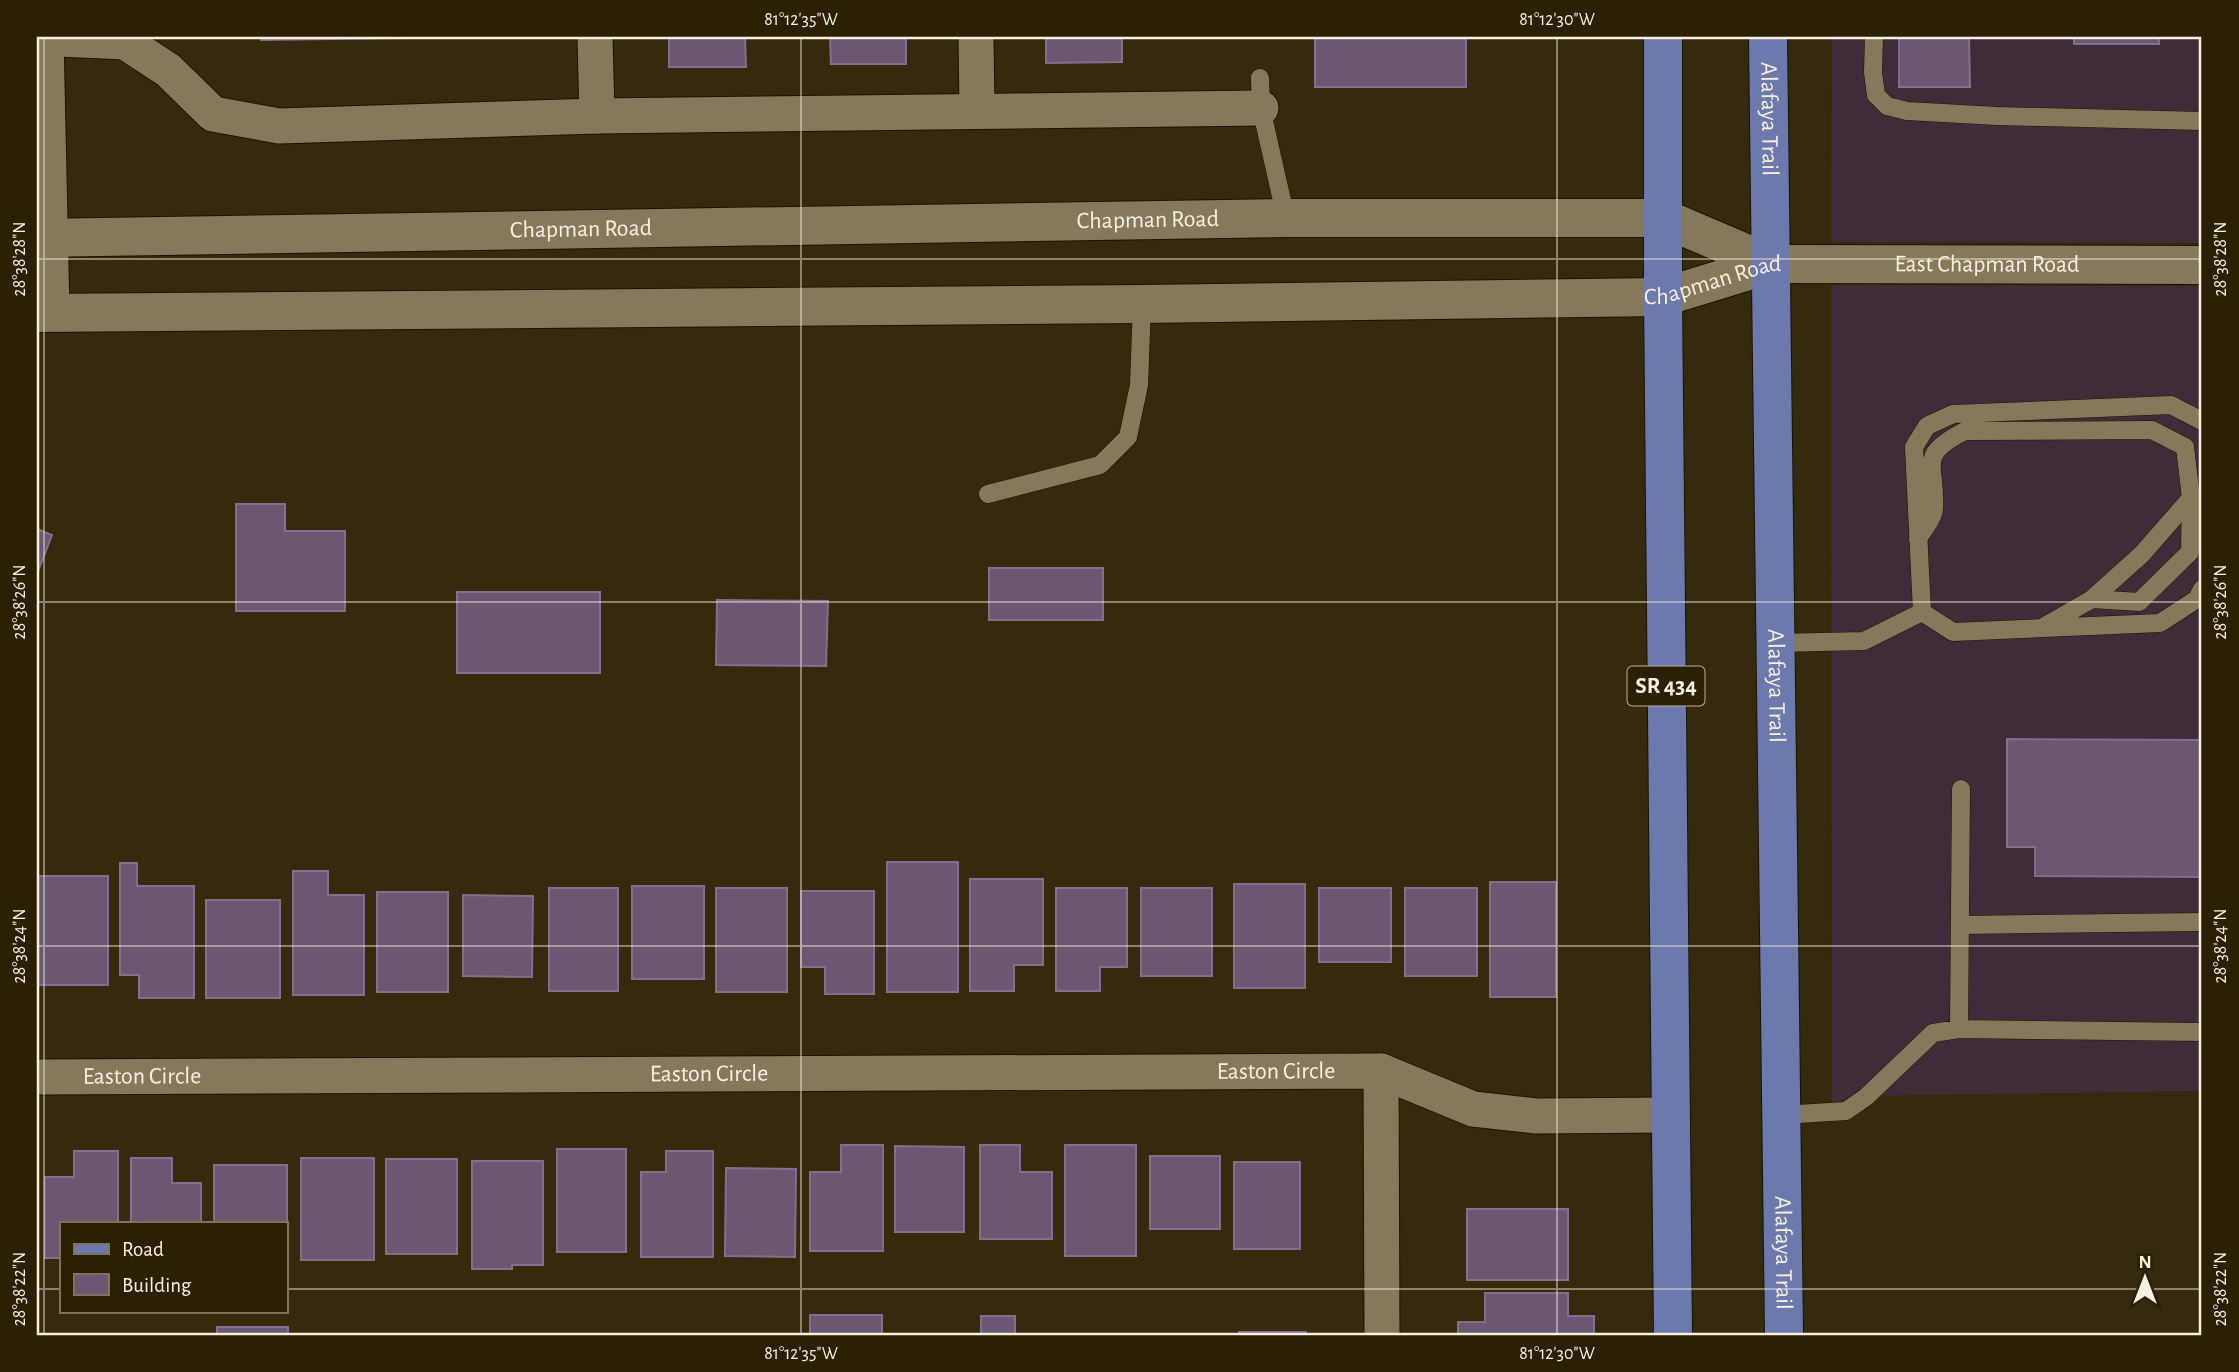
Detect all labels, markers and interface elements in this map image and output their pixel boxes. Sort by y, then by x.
text: 81°12'35"W [764,11,838,29]
text: 81°12'30"W [1519,11,1595,29]
street label: Alafaya Trail [1756,62,1782,176]
street label: Chapman Road [1077,207,1219,233]
street label: Chapman Road [510,216,652,242]
text: 28°38'28"N [11,222,29,297]
text: 28°38'28"N [2212,222,2230,297]
street label: Chapman Road [1644,252,1781,309]
street label: East Chapman Road [1894,252,2079,277]
text: 28°38'26"N [11,565,29,639]
text: 28°38'26"N [2212,565,2230,639]
street label: Alafaya Trail [1763,629,1789,743]
road number: SR 434 [1628,666,1704,706]
text: 28°38'24"N [11,908,29,984]
text: 28°38'24"N [2212,908,2230,984]
street label: Easton Circle [1217,1059,1335,1084]
street label: Easton Circle [650,1062,768,1086]
street label: Easton Circle [83,1064,201,1089]
street label: Alafaya Trail [1770,1196,1796,1310]
legend [60,1222,287,1312]
text: Road [122,1239,164,1260]
north arrow [2110,1242,2180,1312]
text: 28°38'22"N [11,1252,29,1326]
text: 28°38'22"N [2212,1252,2230,1326]
text: N [2138,1253,2152,1272]
text: Building [122,1275,192,1296]
text: 81°12'35"W [764,1345,838,1363]
text: 81°12'30"W [1519,1345,1595,1363]

